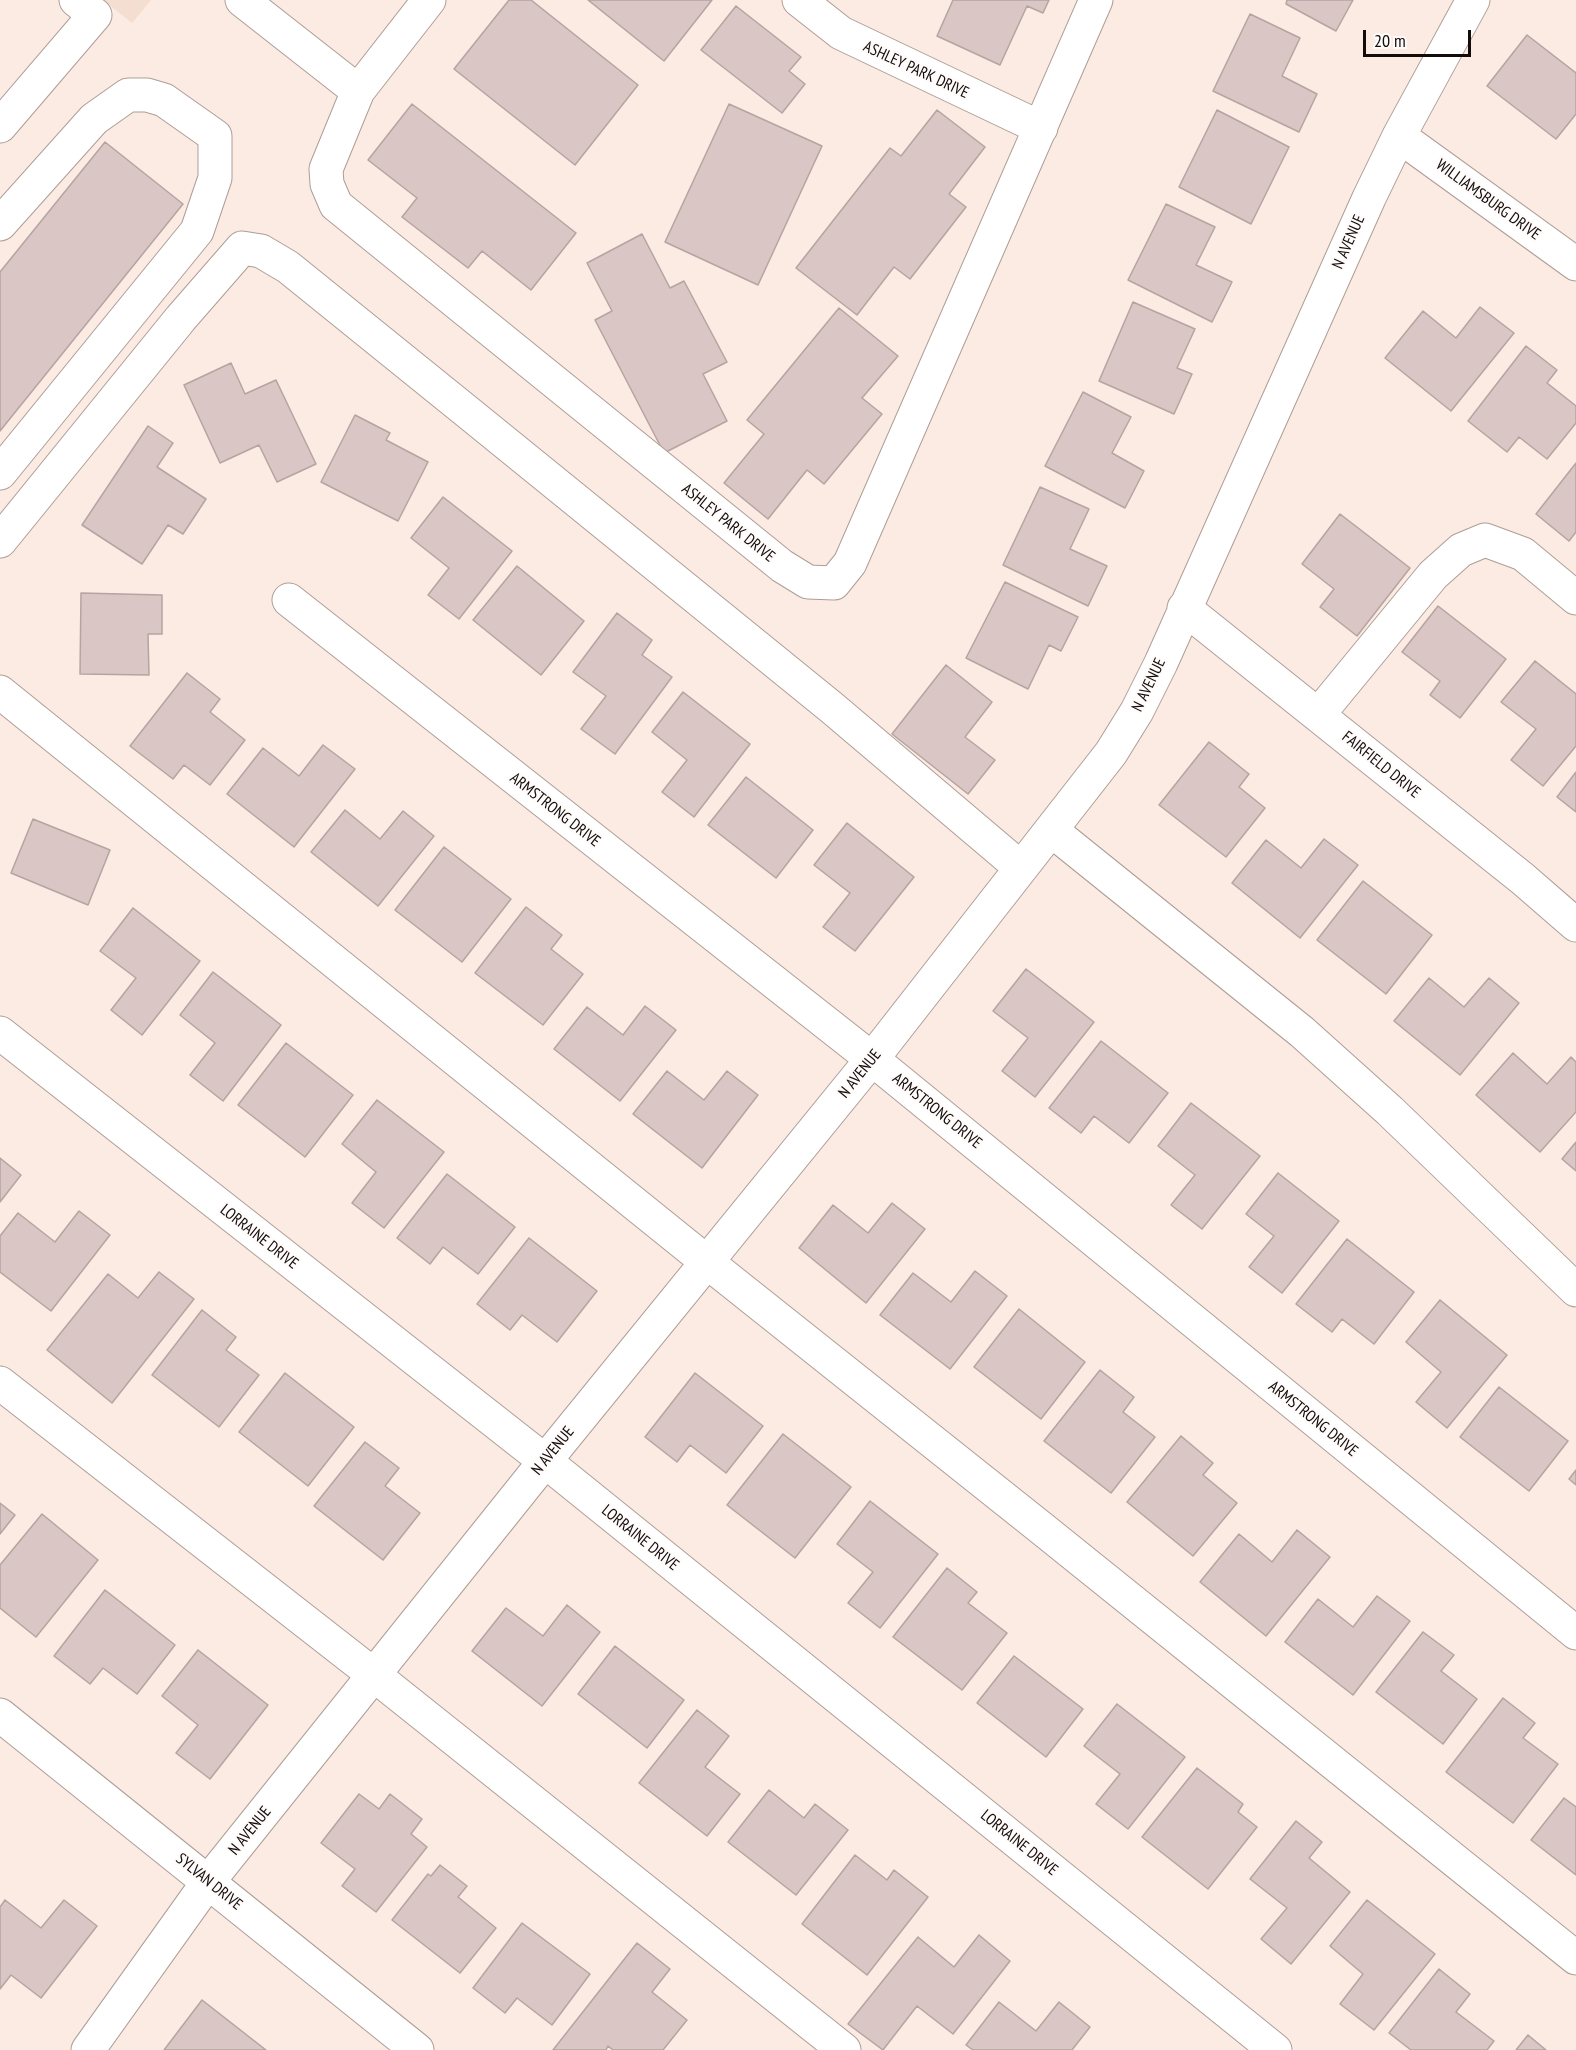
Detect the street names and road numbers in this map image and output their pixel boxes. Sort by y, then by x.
street label: ASHLEY PARK DRIVE [860,37,972,103]
street label: WILLIAMSBURG DRIVE [1432,156,1544,244]
street label: N AVENUE [1329,212,1369,272]
street label: ASHLEY PARK DRIVE [678,480,778,566]
street label: N AVENUE [1128,655,1170,715]
street label: FAIRFIELD DRIVE [1338,728,1424,802]
street label: ARMSTRONG DRIVE [506,769,604,851]
street label: N AVENUE [835,1046,885,1102]
street label: ARMSTRONG DRIVE [888,1069,986,1153]
street label: LORRAINE DRIVE [216,1201,302,1273]
street label: ARMSTRONG DRIVE [1264,1377,1362,1461]
street label: N AVENUE [528,1423,578,1479]
street label: LORRAINE DRIVE [598,1501,682,1575]
street label: N AVENUE [225,1803,275,1859]
street label: LORRAINE DRIVE [977,1806,1061,1880]
street label: SYLVAN DRIVE [172,1849,246,1915]

